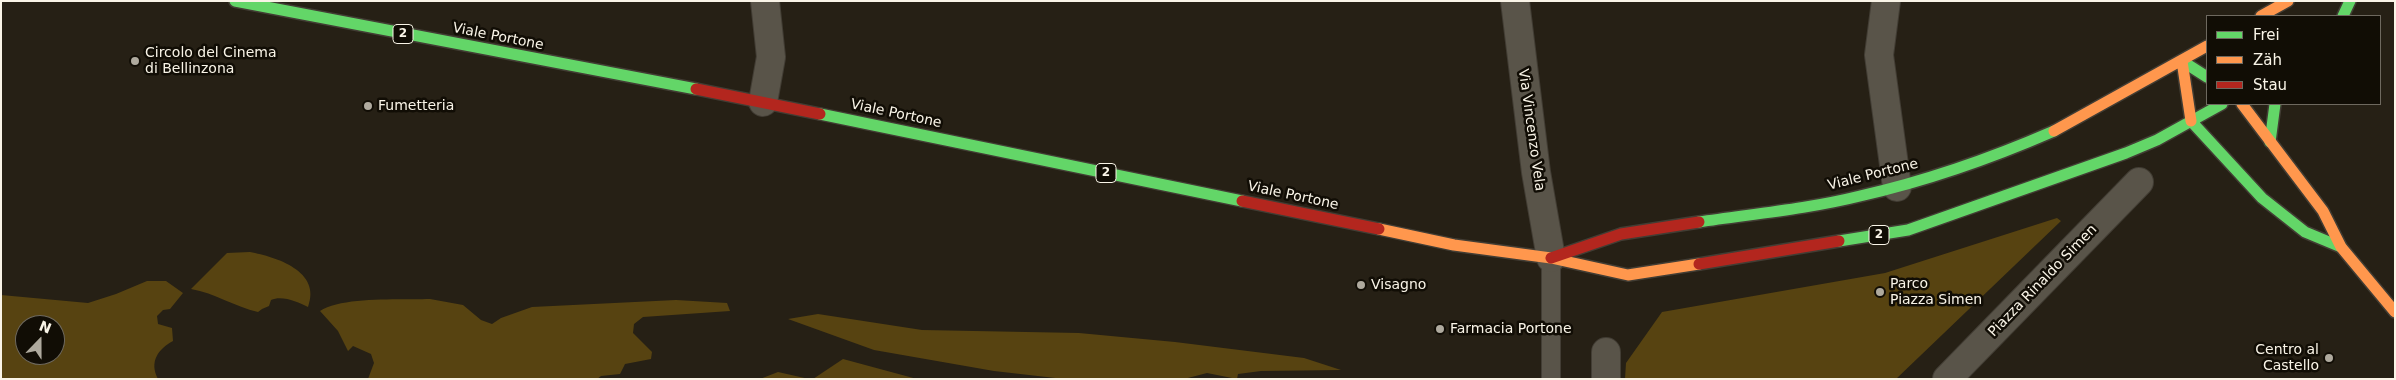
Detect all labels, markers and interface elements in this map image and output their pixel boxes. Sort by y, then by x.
legend [2206,15,2381,105]
street label: Viale Portone [451,20,545,54]
road number: 2 [393,24,413,44]
text: Frei [2253,26,2280,44]
place label: Circolo del Cinema di Bellinzona [145,45,276,78]
text: Zäh [2253,51,2282,69]
marker: Circolo del Cinema di Bellinzona [129,55,141,67]
street label: Via Vincenzo Vela [1514,68,1548,192]
text: Stau [2253,76,2287,94]
street label: Viale Portone [849,96,943,132]
place label: Fumetteria [378,98,454,114]
marker: Fumetteria [362,100,374,112]
street label: Viale Portone [1826,156,1920,194]
road number: 2 [1096,164,1116,182]
street label: Viale Portone [1246,178,1340,214]
street label: Piazza Rinaldo Simen [1985,222,2101,340]
road number: 2 [1869,226,1889,244]
place label: Parco Piazza Simen [1890,276,1982,308]
place label: Visagno [1371,277,1426,293]
marker: Visagno [1355,279,1367,291]
marker: Parco Piazza Simen [1874,286,1886,298]
north arrow [15,315,65,365]
text: N [37,317,54,337]
place label: Farmacia Portone [1450,321,1571,337]
marker: Farmacia Portone [1434,323,1446,335]
place label: Centro al Castello [2255,342,2319,374]
marker: Centro al Castello [2323,352,2335,364]

